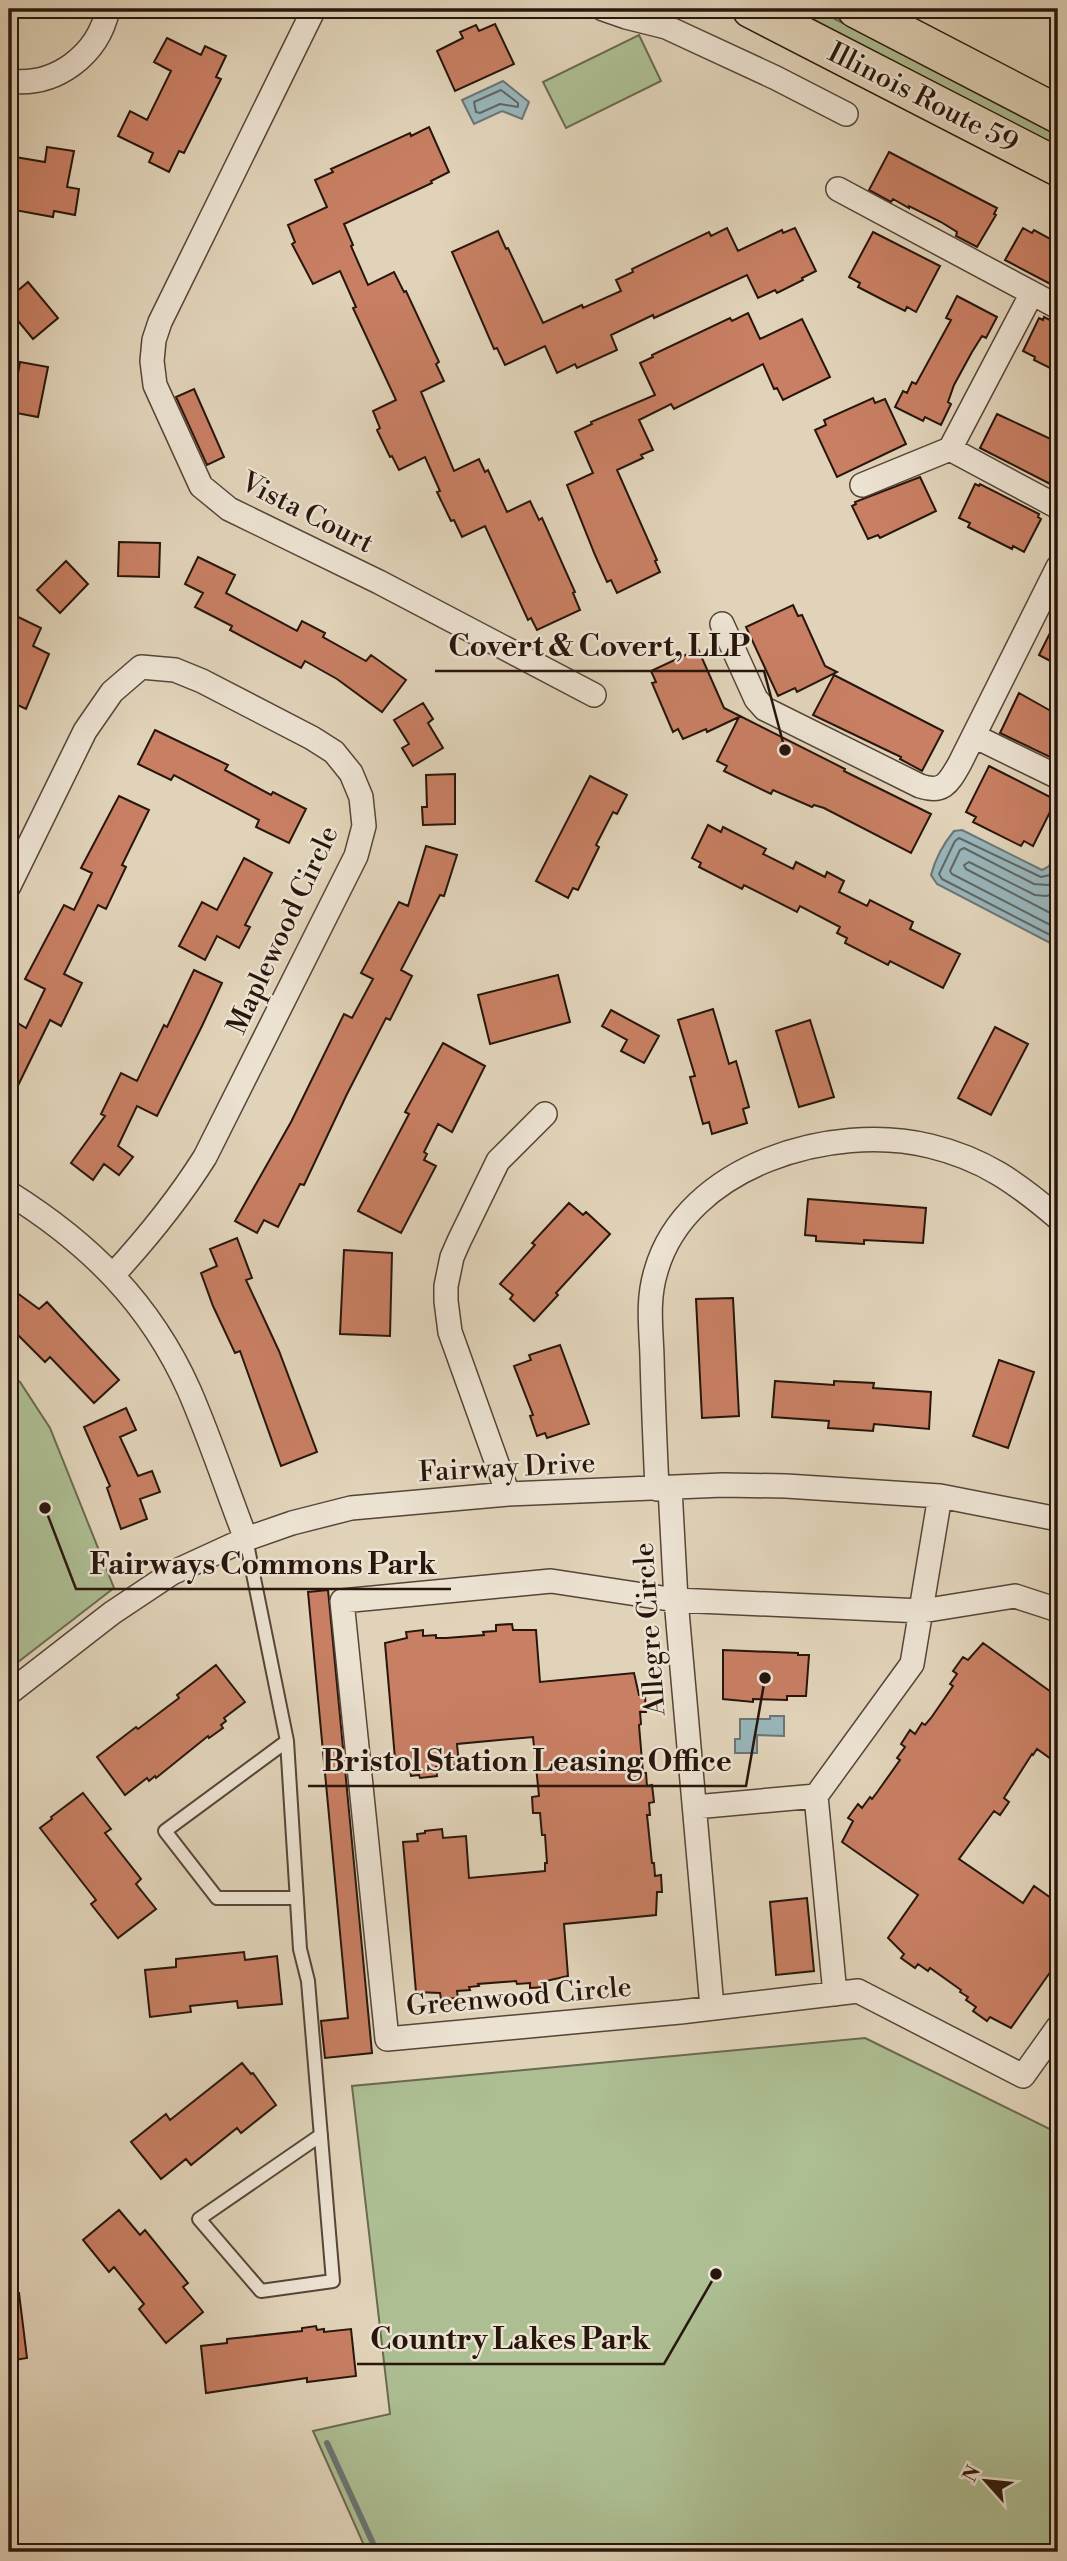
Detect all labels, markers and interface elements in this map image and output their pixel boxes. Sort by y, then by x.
street label: Illinois Route 59 [822,35,1024,161]
street label: Vista Court [234,464,379,561]
callout: Covert & Covert, LLP [435,620,764,671]
text: Covert & Covert, LLP [448,628,750,666]
street label: Maplewood Circle [219,820,347,1040]
street label: Fairway Drive [418,1446,596,1490]
callout: Fairways Commons Park [76,1538,451,1589]
street label: Allegre Circle [626,1541,674,1718]
text: Fairways Commons Park [90,1546,437,1584]
callout: Bristol Station Leasing Office [308,1735,746,1786]
text: Bristol Station Leasing Office [322,1743,732,1781]
street label: Greenwood Circle [405,1970,633,2024]
callout: Country Lakes Park [357,2313,664,2364]
text: Country Lakes Park [370,2321,650,2359]
north arrow [951,2446,1021,2516]
text: N [958,2462,986,2486]

